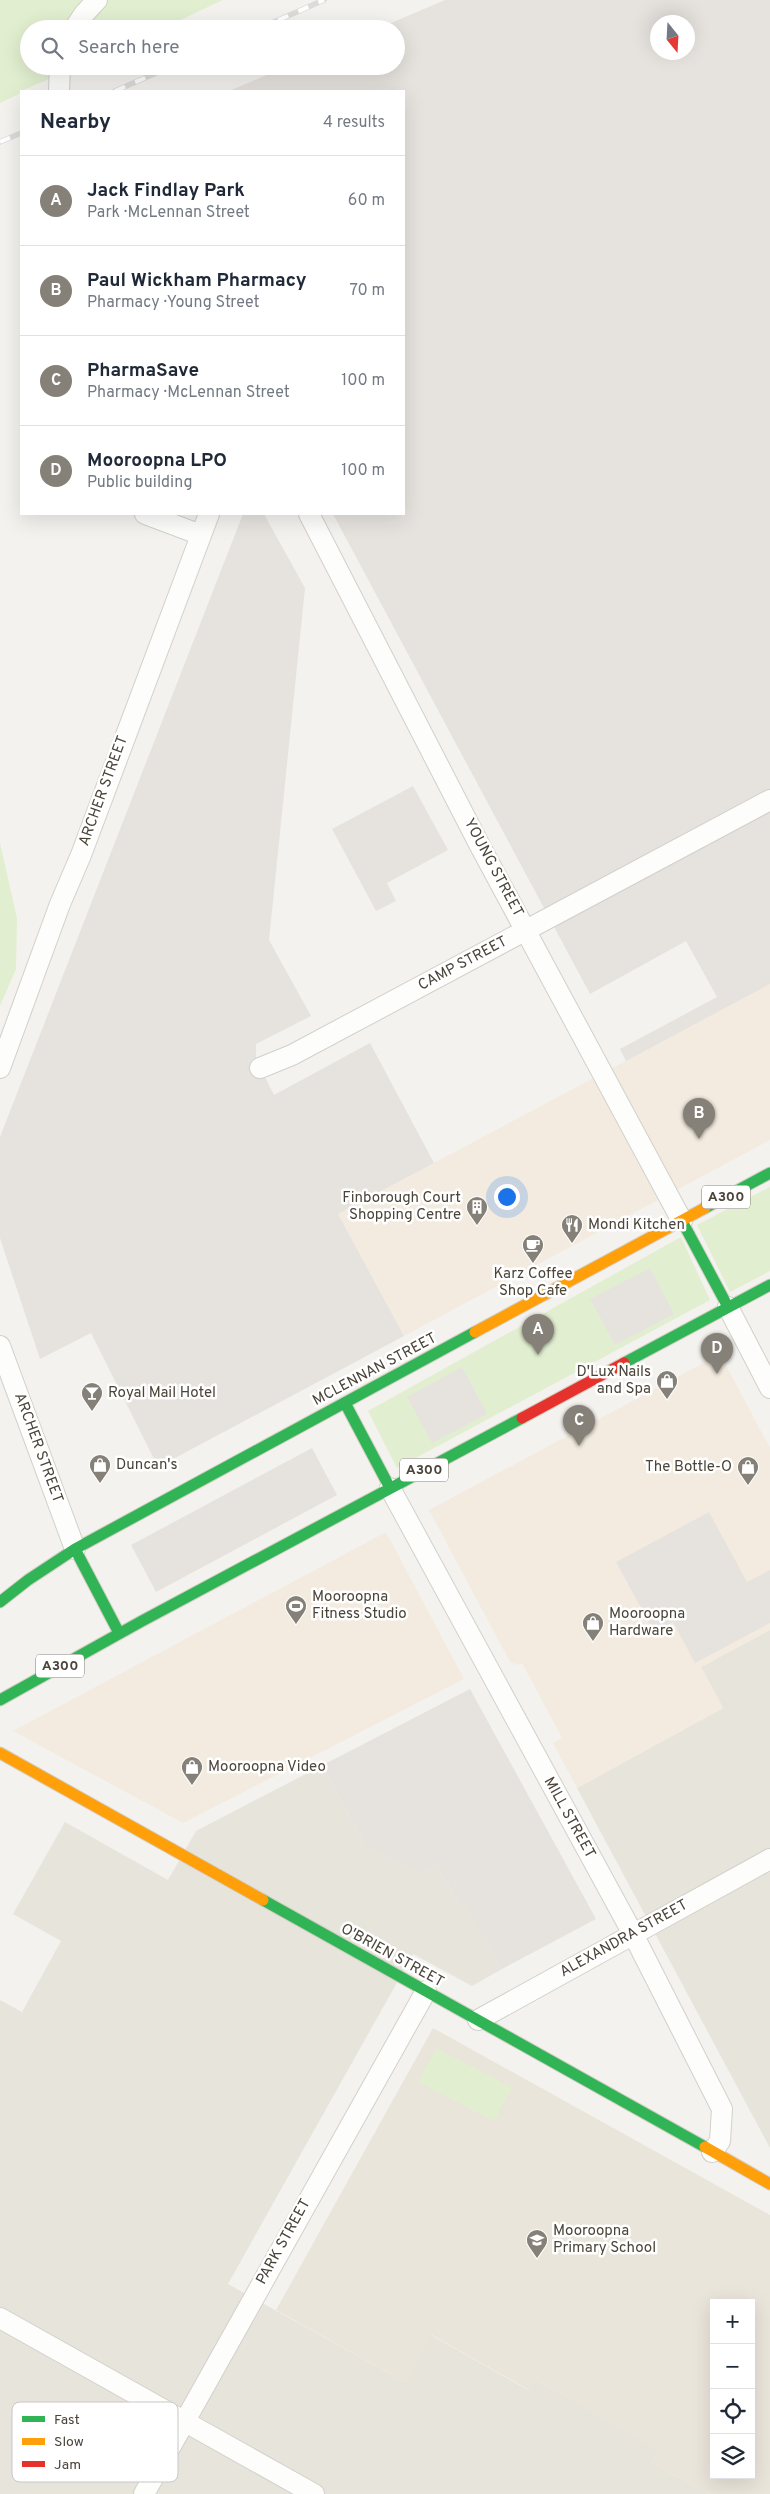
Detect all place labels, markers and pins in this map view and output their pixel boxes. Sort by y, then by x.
pin: B [683,1098,715,1139]
place label: Finborough Court Shopping Centre [342,1189,461,1225]
building icon: Finborough Court Shopping Centre [465,1195,489,1226]
restaurant icon: Mondi Kitchen [560,1213,584,1244]
place label: Mondi Kitchen [588,1216,685,1235]
cafe icon: Karz Coffee Shop Cafe [521,1233,545,1264]
place label: Karz Coffee Shop Cafe [493,1265,573,1301]
pin: A [522,1314,554,1355]
pin: D [701,1333,733,1374]
place label: D'Lux Nails and Spa [577,1363,651,1399]
shop icon: D'Lux Nails and Spa [655,1369,679,1400]
bar icon: Royal Mail Hotel [80,1381,104,1412]
place label: Royal Mail Hotel [108,1384,216,1403]
pin: C [563,1405,595,1446]
shop icon: Duncan's [88,1453,112,1484]
shop icon: The Bottle-O [736,1455,760,1486]
place label: Duncan's [116,1456,178,1475]
place label: The Bottle-O [645,1458,732,1477]
place label: Mooroopna Fitness Studio [312,1588,407,1624]
sports icon: Mooroopna Fitness Studio [284,1594,308,1625]
place label: Mooroopna Hardware [609,1605,685,1641]
shop icon: Mooroopna Hardware [581,1611,605,1642]
shop icon: Mooroopna Video [180,1755,204,1786]
place label: Mooroopna Video [208,1758,326,1777]
place label: Mooroopna Primary School [553,2222,656,2258]
school or university icon: Mooroopna Primary School [525,2228,549,2259]

